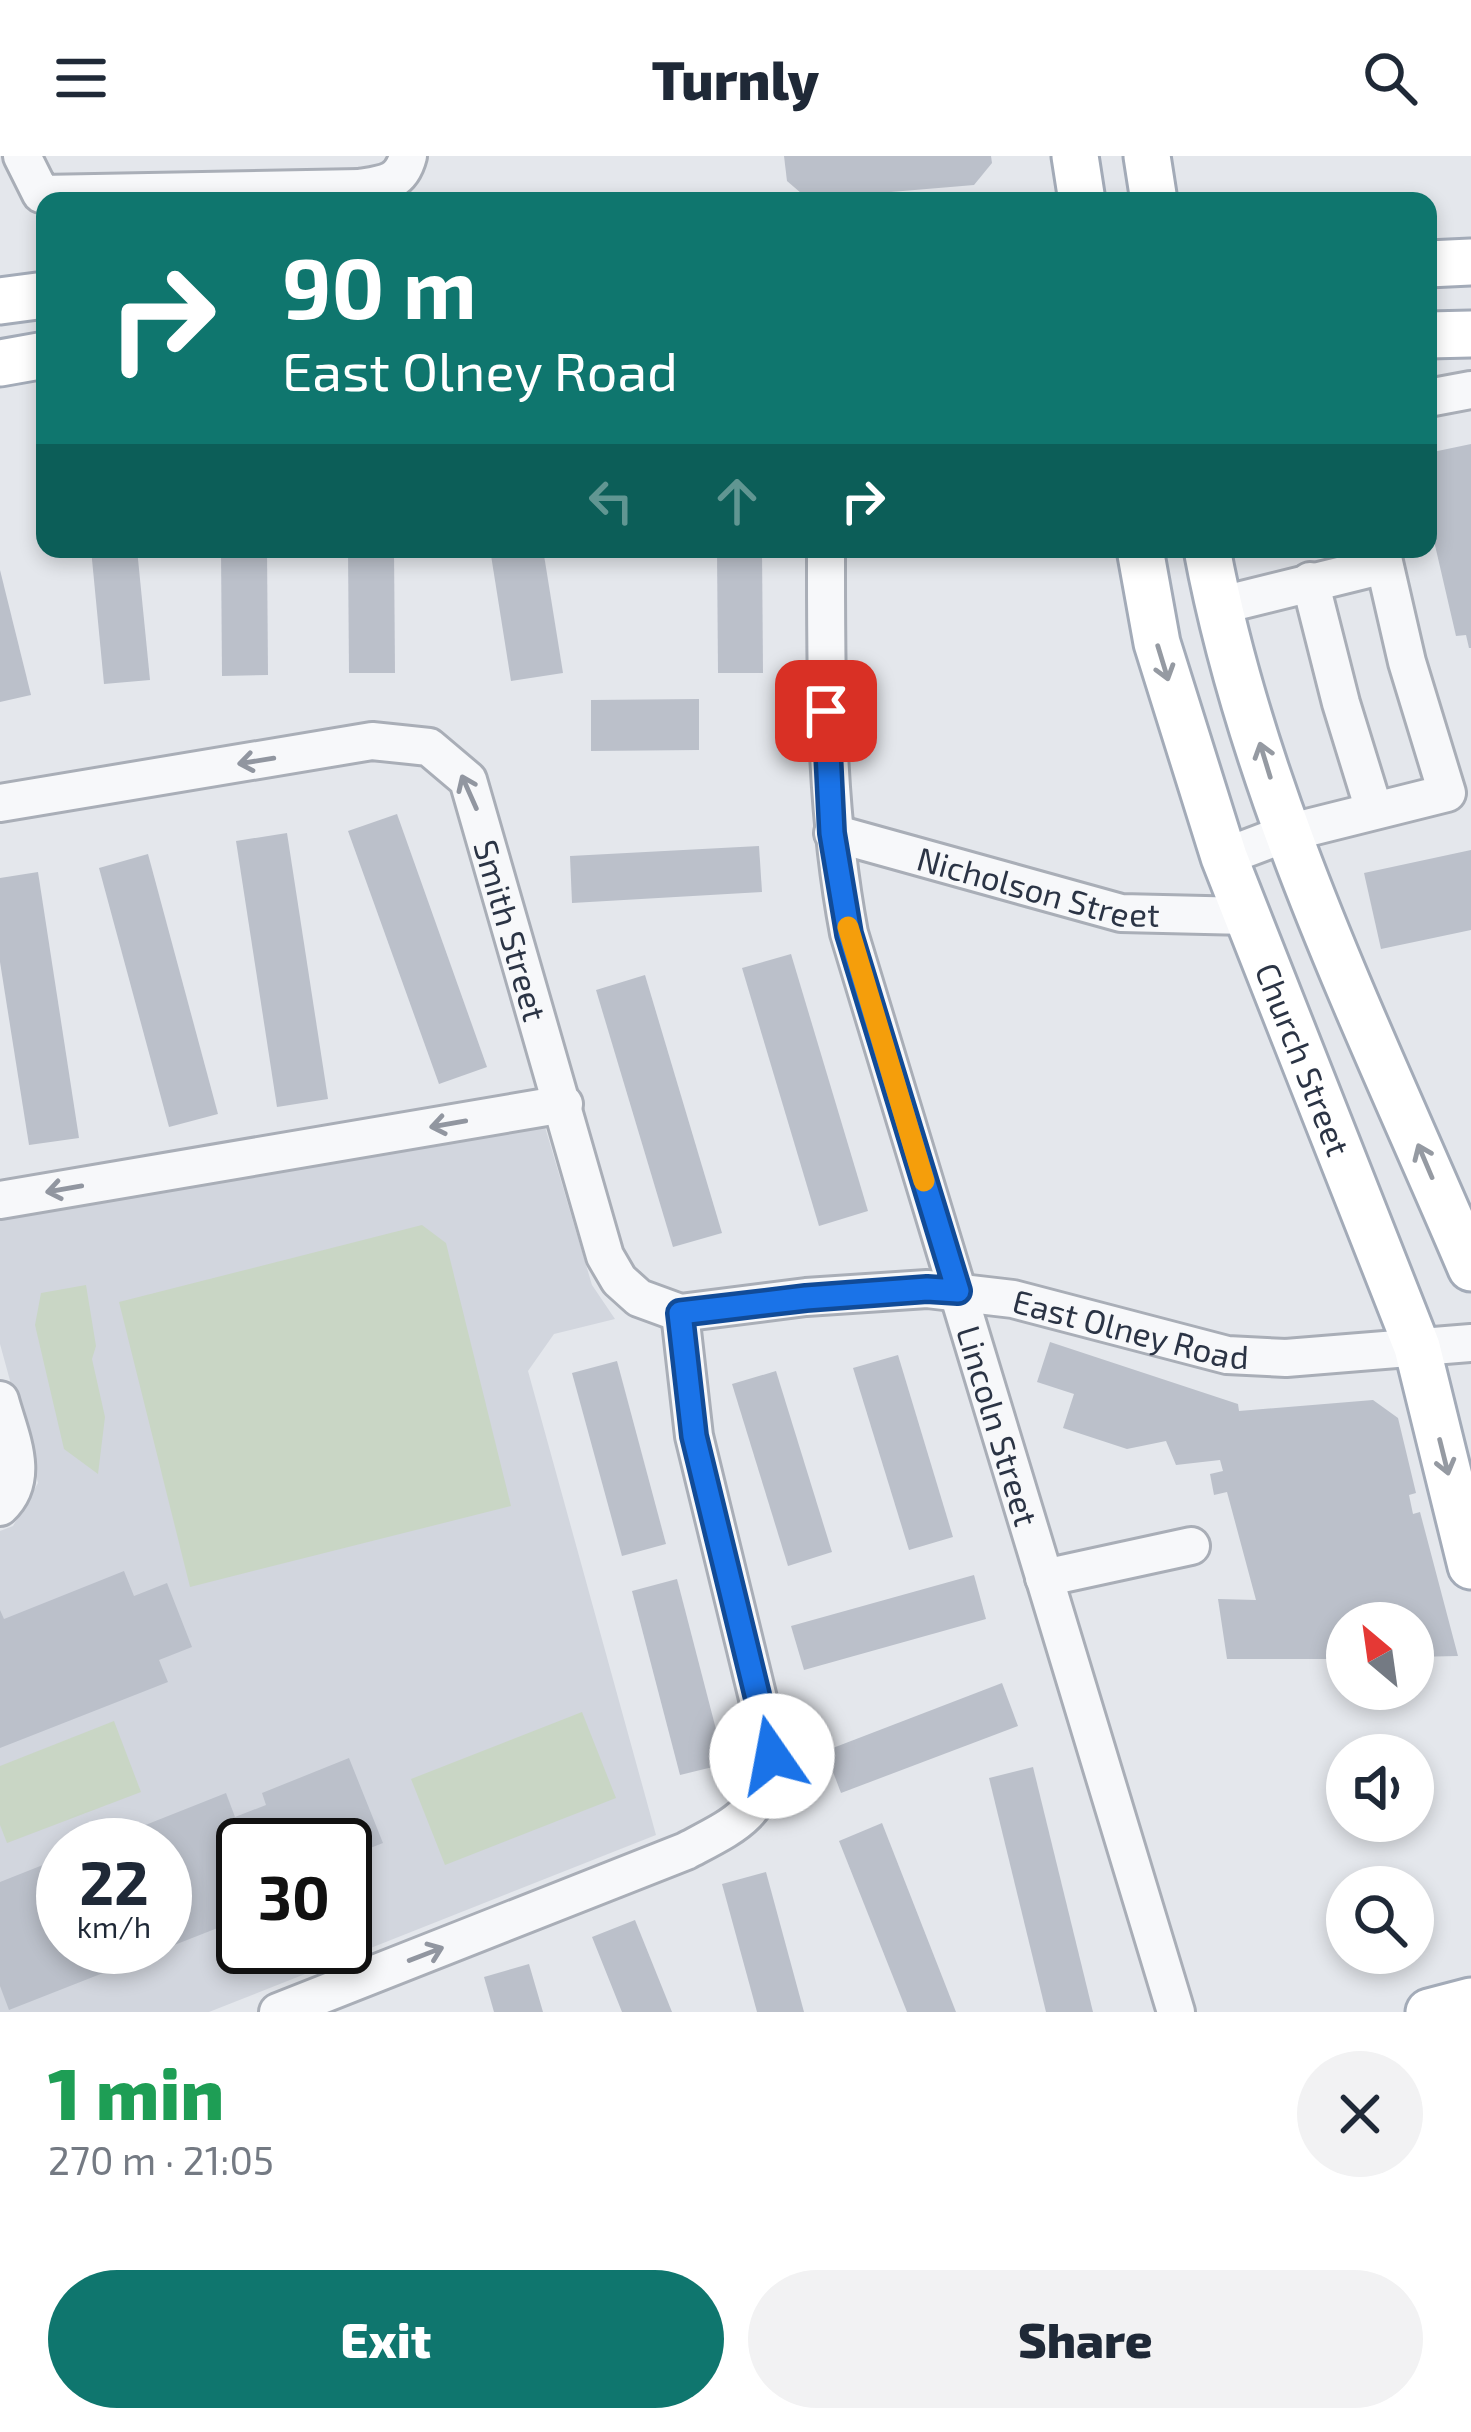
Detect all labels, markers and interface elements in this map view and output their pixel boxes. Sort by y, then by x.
icon: menu [48,45,114,111]
icon: search [1357,45,1423,111]
text: Turnly [652,46,819,111]
text: 90 m [282,235,477,336]
icon: right [84,240,240,396]
text: East Olney Road [282,337,678,402]
icon: left [578,468,644,534]
icon: ahead [704,468,770,534]
icon: right [830,468,896,534]
one-way arrow [1154,643,1176,681]
pin [775,660,877,762]
icon: arrive [793,678,859,744]
one-way arrow [1253,742,1275,780]
one-way arrow [238,750,277,773]
one-way arrow [456,775,478,811]
street label: Smith Street [466,835,556,1026]
street label: Nicholson Street [913,837,1160,935]
street label: Church Street [1248,957,1360,1161]
one-way arrow [429,1113,468,1136]
one-way arrow [1413,1143,1435,1179]
one-way arrow [45,1179,84,1202]
street label: East Olney Road [1009,1280,1250,1376]
street label: Lincoln Street [949,1321,1047,1530]
one-way arrow [1434,1437,1456,1475]
north arrow [1326,1602,1434,1710]
map controls [1326,1602,1434,1974]
position arrow [709,1693,835,1819]
button: sound [1326,1734,1434,1842]
speed limit sign: 30 [216,1818,372,1974]
text: 22 [79,1845,149,1917]
button: search [1326,1866,1434,1974]
text: km/h [77,1908,151,1944]
one-way arrow [407,1942,444,1963]
text: 1 min [48,2048,224,2134]
button: close [1297,2051,1423,2177]
text: 270 m · 21:05 [48,2136,274,2183]
button: Exit [48,2270,724,2408]
button: Share [748,2270,1423,2408]

